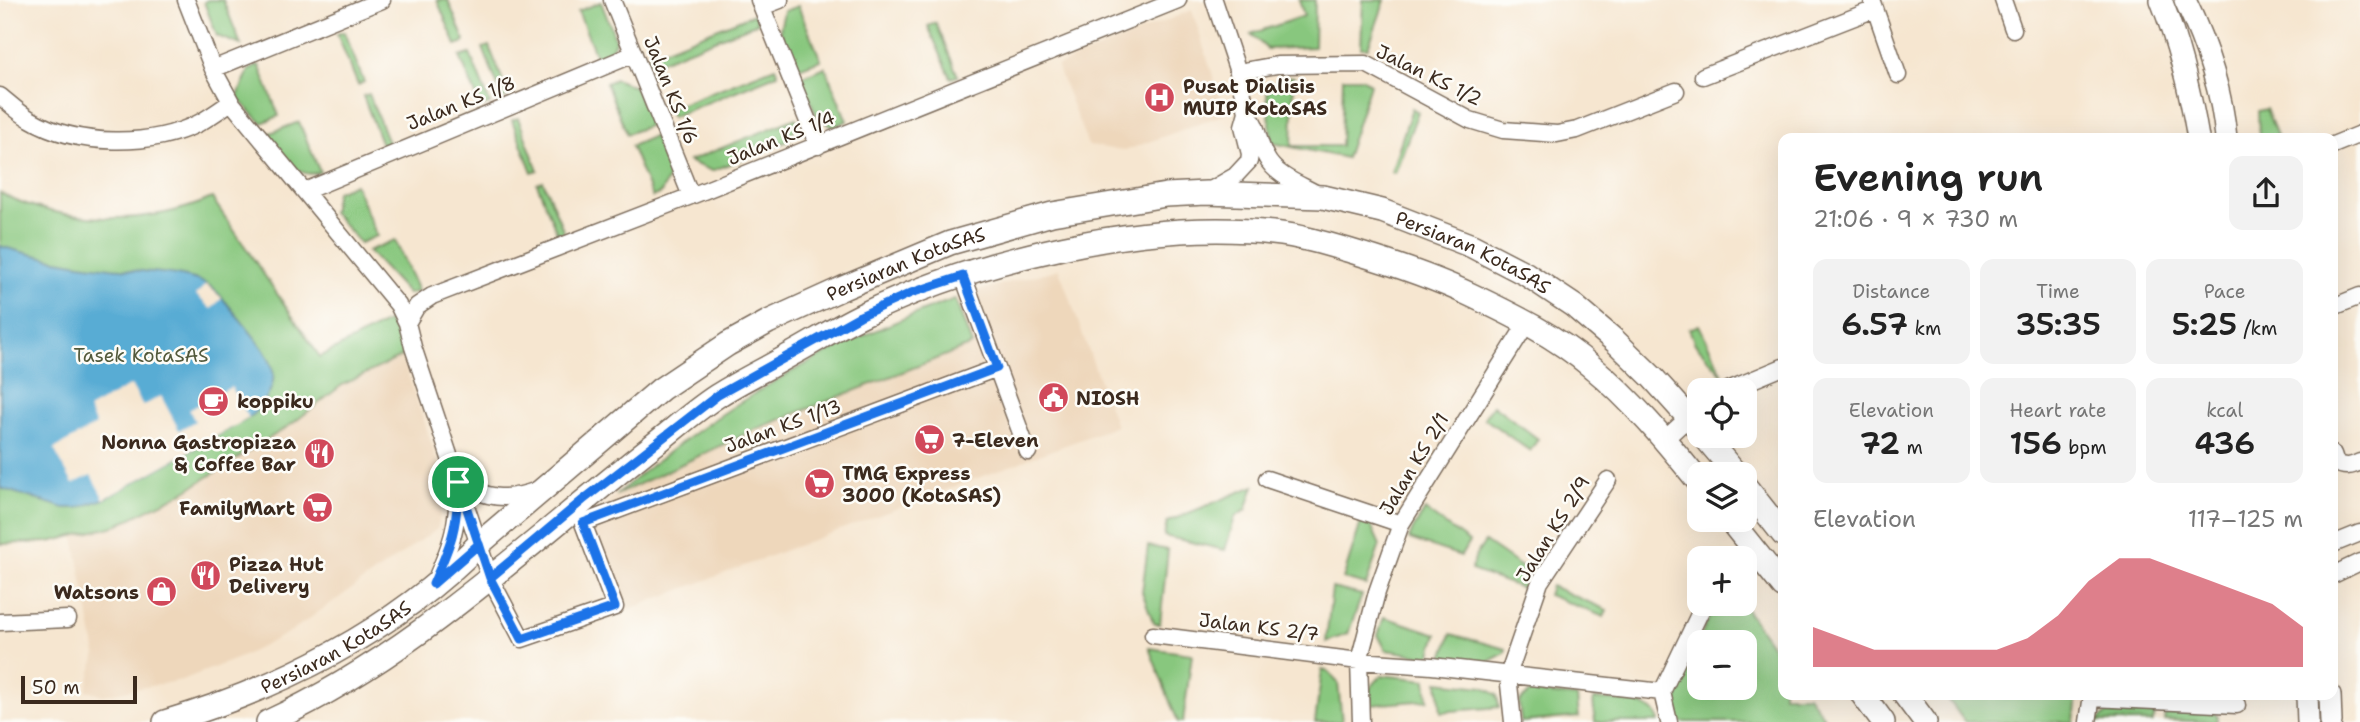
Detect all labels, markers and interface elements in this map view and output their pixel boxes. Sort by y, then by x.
street label: Jalan KS 1/6 [638,32,704,148]
street label: Jalan KS 1/2 [1372,39,1486,111]
street label: Jalan KS 1/8 [403,70,519,136]
place label: Pusat Dialisis MUIP KotaSAS [1183,74,1327,121]
hospital icon: Pusat Dialisis MUIP KotaSAS [1143,80,1177,114]
street label: Jalan KS 1/4 [723,105,839,171]
text: Evening run [1813,152,2043,203]
button: share [2229,156,2303,230]
text: 21:06 · 9 × 730 m [1813,204,2018,234]
street label: Persiaran KotaSAS [1392,205,1556,299]
street label: Persiaran KotaSAS [822,221,988,306]
text: Distance [1852,279,1930,304]
text: Time [2036,279,2080,304]
text: Pace [2204,279,2246,304]
text: 6.57 [1841,304,1908,345]
text: 35:35 [2015,304,2101,345]
text: 5:25 [2172,304,2237,345]
text: km [1908,316,1942,341]
text: /km [2237,316,2277,341]
park label: Tasek KotaSAS [73,343,209,368]
map controls [1687,378,1757,700]
button: locate [1687,378,1757,448]
public building icon: NIOSH [1036,381,1070,415]
cafe icon: koppiku [197,384,231,418]
place label: NIOSH [1076,386,1139,411]
place label: koppiku [237,389,314,414]
street label: Jalan KS 1/13 [721,393,845,459]
text: Elevation [1849,398,1934,423]
text: Heart rate [2010,398,2106,423]
text: kcal [2206,398,2243,423]
street label: Jalan KS 2/1 [1374,408,1454,520]
supermarket icon: 7-Eleven [912,423,946,457]
text: 72 [1860,423,1900,464]
text: 156 [2009,423,2062,464]
text: 436 [2194,423,2255,464]
place label: 7-Eleven [952,428,1039,453]
place label: Nonna Gastropizza & Coffee Bar [101,430,296,477]
text: m [1900,435,1923,460]
text: bpm [2062,435,2107,460]
restaurant icon: Nonna Gastropizza & Coffee Bar [302,436,336,470]
pin [428,452,488,512]
place label: TMG Express 3000 (KotaSAS) [842,461,1001,508]
button: layers [1687,462,1757,532]
icon: arrive [439,463,477,501]
supermarket icon: TMG Express 3000 (KotaSAS) [802,467,836,501]
street label: Jalan KS 2/9 [1510,471,1596,587]
supermarket icon: FamilyMart [301,491,335,525]
place label: FamilyMart [179,496,295,521]
text: Elevation [1813,504,1916,534]
text: 117–125 m [2188,504,2303,534]
button: + [1687,546,1757,616]
place label: Pizza Hut Delivery [229,552,324,599]
restaurant icon: Pizza Hut Delivery [189,558,223,592]
shop icon: Watsons [145,575,179,609]
place label: Watsons [54,580,139,605]
street label: Persiaran KotaSAS [256,595,416,699]
street label: Jalan KS 2/7 [1198,607,1320,647]
button: − [1687,630,1757,700]
scale bar [21,673,136,705]
text: 50 m [32,675,80,700]

